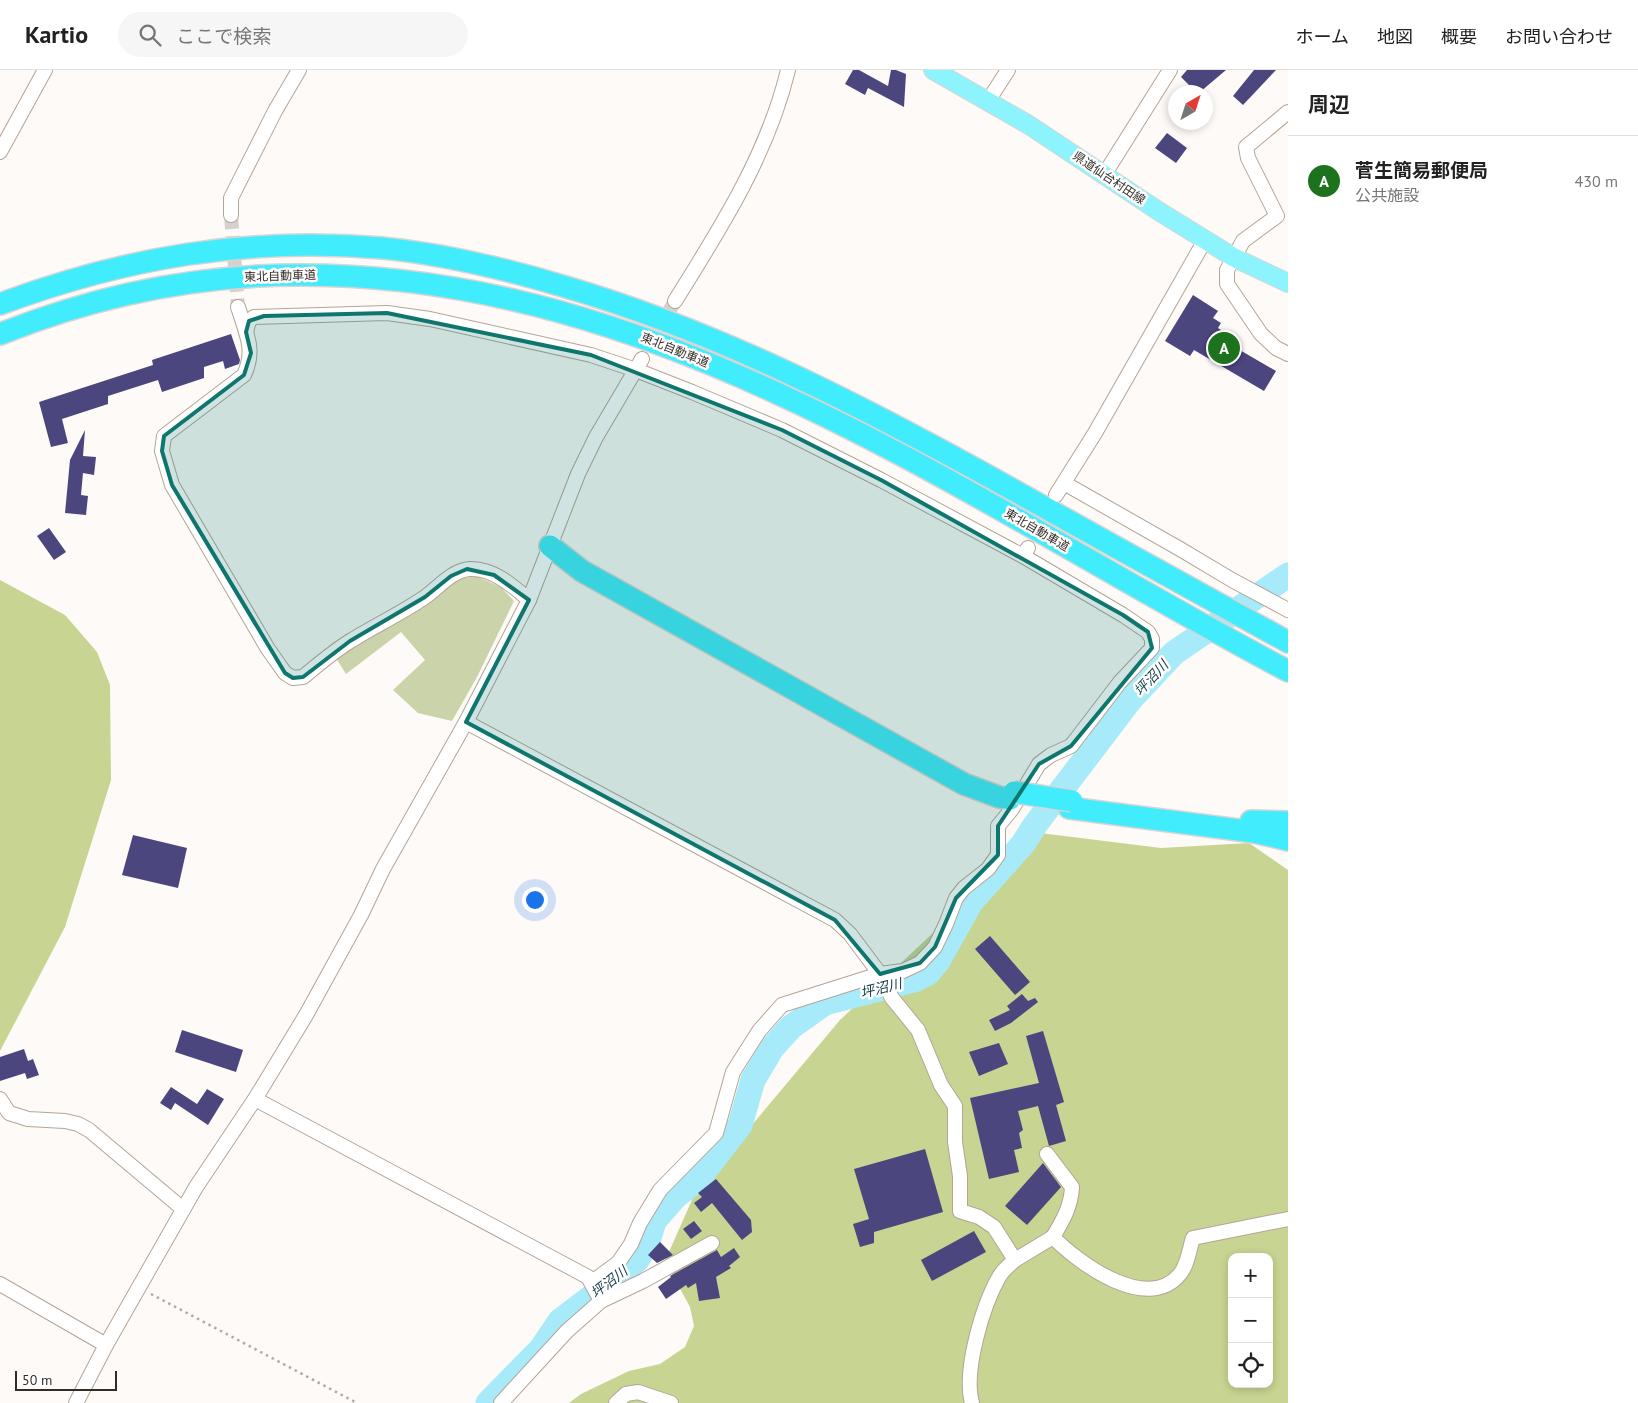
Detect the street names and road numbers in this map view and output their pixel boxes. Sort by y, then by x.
street label: 県道仙台村田線 [1070,148,1148,207]
street label: 東北自動車道 [244,267,316,284]
street label: 東北自動車道 [639,329,711,370]
street label: 東北自動車道 [1002,505,1072,554]

